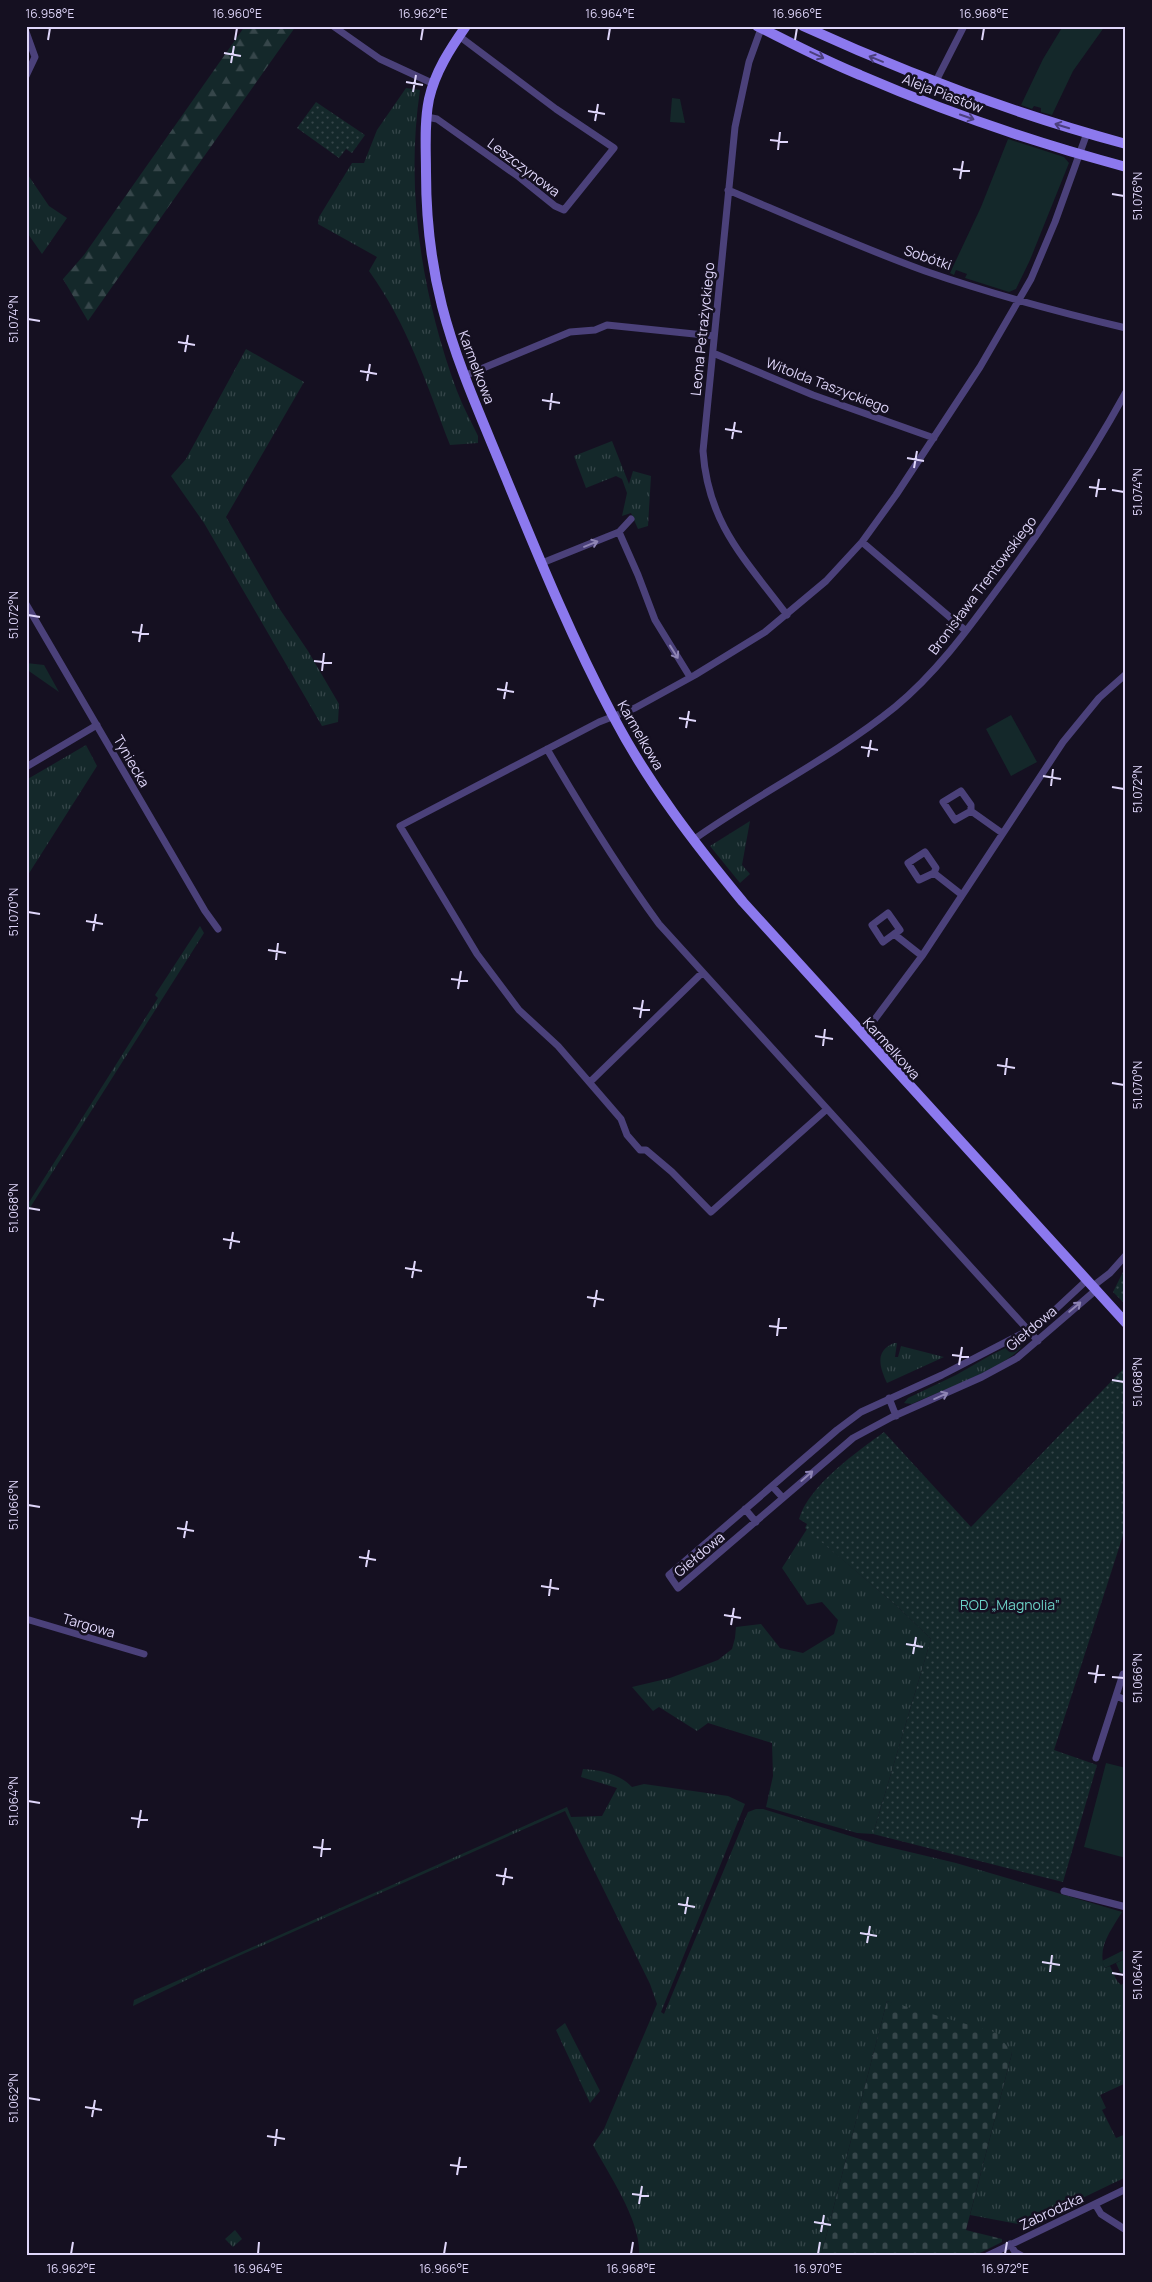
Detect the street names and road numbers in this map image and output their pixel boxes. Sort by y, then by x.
street label: Aleja Piastów [900,69,986,117]
street label: Leszczynowa [484,133,564,201]
street label: Sobótki [902,240,954,274]
street label: Leona Petrażyckiego [686,261,718,397]
street label: Karmelkowa [454,327,500,407]
street label: Witolda Taszyckiego [763,353,893,417]
street label: Bronisława Trentowskiego [924,512,1040,658]
street label: Karmelkowa [613,697,669,773]
street label: Tyniecka [110,732,154,790]
street label: Karmelkowa [859,1013,925,1083]
street label: Giełdowa [1002,1301,1060,1355]
street label: Giełdowa [670,1527,728,1581]
street label: Targowa [60,1608,118,1642]
street label: Zabrodzka [1016,2188,1086,2234]

